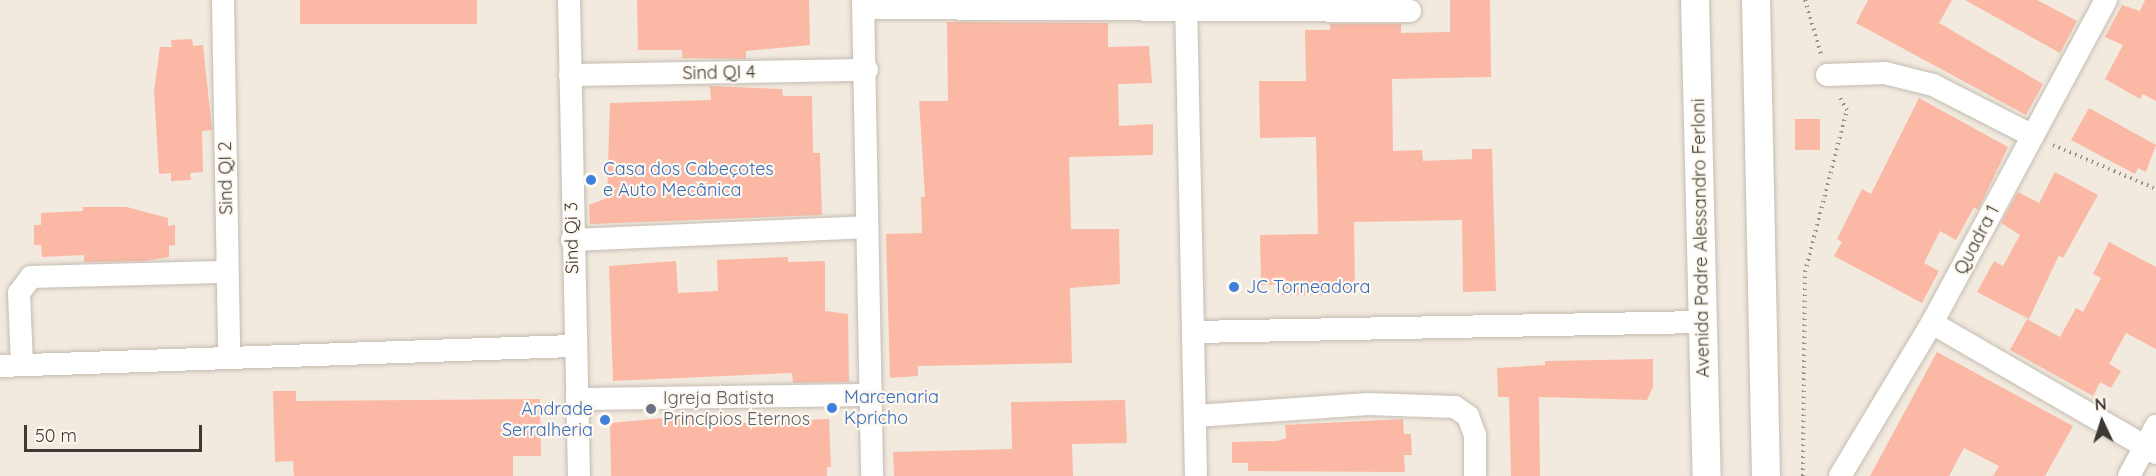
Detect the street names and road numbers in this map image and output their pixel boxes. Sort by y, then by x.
street label: Sind QI 4 [682,62,756,84]
street label: Avenida Padre Alessandro Ferloni [1688,98,1714,378]
street label: Sind QI 2 [215,141,237,215]
street label: Sind Qi 3 [561,202,583,274]
street label: Quadra 1 [1950,202,2004,278]

